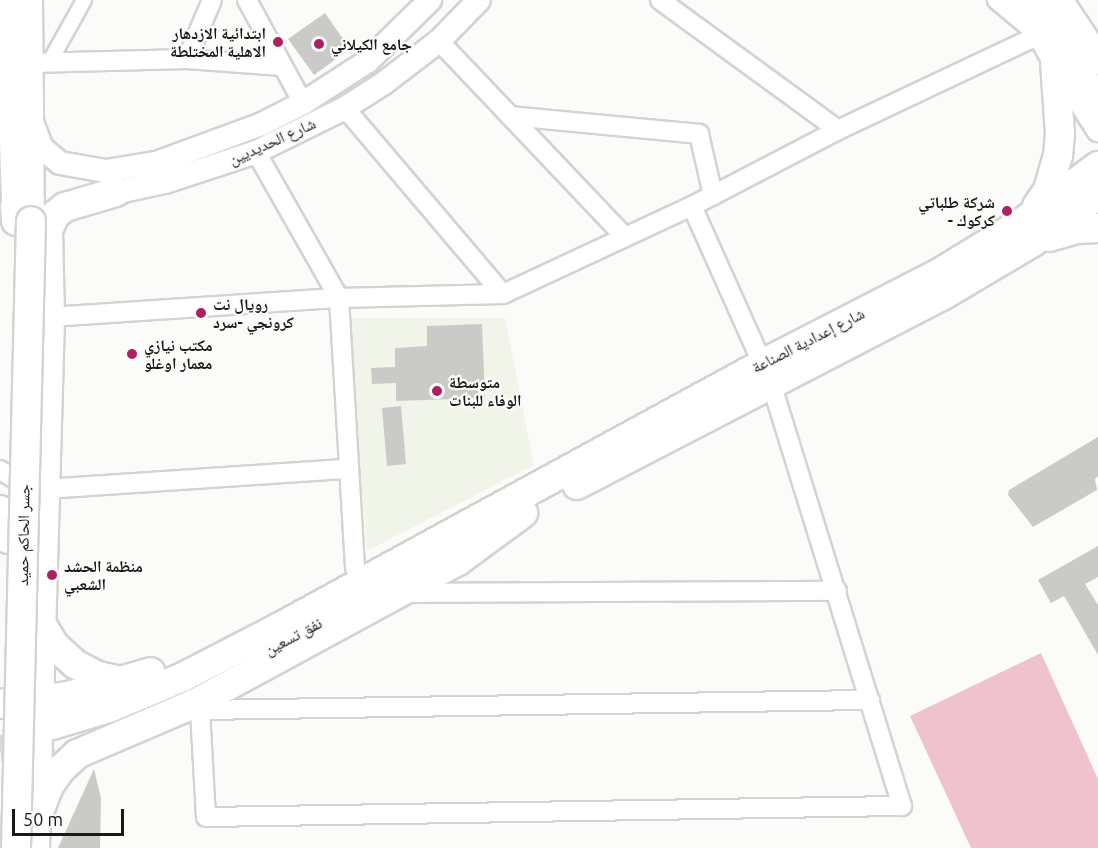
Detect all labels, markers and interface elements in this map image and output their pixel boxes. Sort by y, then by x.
place label: ابتدائية الازدهار الاهلية المختلطة [170,23,266,61]
place label: جامع الكيلاني [331,34,412,54]
marker: ابتدائية الازدهار الاهلية المختلطة [271,35,285,49]
marker: جامع الكيلاني [312,37,326,51]
street label: شارع الحديديين [226,113,318,169]
place label: شركة طلباتي - كركوك [918,192,995,230]
marker: شركة طلباتي - كركوك [1000,204,1014,218]
place label: رويال نت كرونجي -سرد [213,294,294,332]
street label: شارع إعدادية الصناعة [748,303,868,377]
marker: رويال نت كرونجي -سرد [194,306,208,320]
place label: مكتب نيازي معمار اوغلو [144,335,213,373]
marker: مكتب نيازي معمار اوغلو [125,347,139,361]
place label: متوسطة الوفاء للبنات [449,372,522,410]
marker: متوسطة الوفاء للبنات [430,384,444,398]
street label: جسر الحاكم حميد [13,484,33,586]
place label: منظمة الحشد الشعبي [64,556,143,594]
marker: منظمة الحشد الشعبي [45,568,59,582]
street label: نفق تسعين [261,613,325,659]
scale bar [15,797,128,835]
text: 50 m [23,809,63,829]

